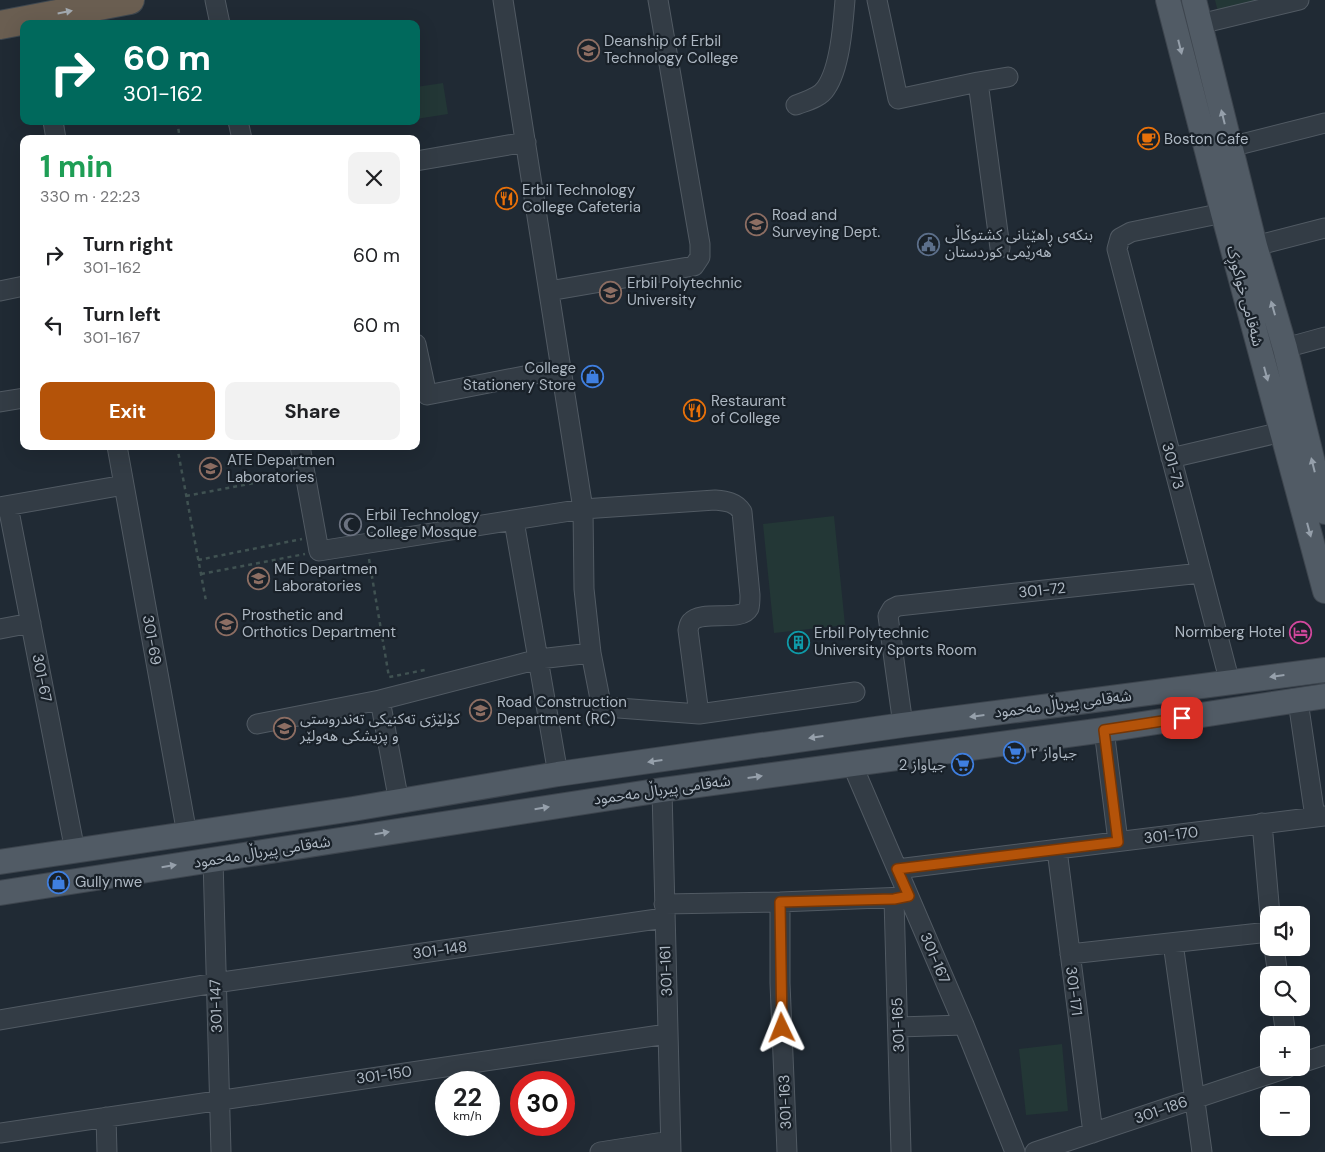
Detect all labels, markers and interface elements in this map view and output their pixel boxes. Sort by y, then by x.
one-way arrow [57,8,73,16]
place label: Deanship of Erbil Technology College [604,31,738,68]
text: 60 m [123,35,211,81]
school or university icon: Deanship of Erbil Technology College [576,38,600,62]
icon: right [40,40,105,105]
one-way arrow [1176,40,1184,55]
text: 301-162 [123,79,203,108]
one-way arrow [1219,109,1227,124]
cafe icon: Boston Cafe [1136,127,1160,151]
place label: Boston Cafe [1164,129,1249,149]
text: 1 min [40,147,113,186]
button: close [348,152,400,204]
place label: Erbil Technology College Cafeteria [522,180,641,217]
text: 330 m · 22:23 [40,186,140,207]
restaurant icon: Erbil Technology College Cafeteria [494,187,518,211]
place label: Road and Surveying Dept. [772,205,880,242]
school or university icon: Road and Surveying Dept. [744,212,768,236]
place label: بنکەی ڕاهێنانی کشتوکاڵی هەرێمی کوردستان [945,224,1093,262]
text: Turn right [83,232,173,257]
public building icon: بنکەی ڕاهێنانی کشتوکاڵی هەرێمی کوردستان [917,232,941,256]
icon: right [40,241,68,269]
text: 60 m [353,243,400,268]
street label: شەقامی خواکوڕک [1220,243,1268,350]
text: 301-162 [83,257,141,278]
place label: Erbil Polytechnic University [627,273,742,310]
school or university icon: Erbil Polytechnic University [599,280,623,304]
one-way arrow [1269,300,1277,315]
text: Turn left [83,302,161,327]
icon: left [40,311,68,339]
text: 60 m [353,313,400,338]
text: 301-167 [83,327,140,348]
place label: College Stationery Store [463,358,576,395]
shop icon: College Stationery Store [580,365,604,389]
one-way arrow [1262,366,1270,381]
button: Exit [40,382,215,440]
button: Share [225,382,400,440]
place label: Restaurant of College [711,391,786,428]
restaurant icon: Restaurant of College [683,398,707,422]
street label: 301-73 [1157,440,1189,492]
place label: ATE Departmen Laboratories [227,450,335,487]
school or university icon: ATE Departmen Laboratories [199,457,223,481]
one-way arrow [1309,457,1317,472]
place label: Erbil Technology College Mosque [366,505,480,542]
mosque icon: Erbil Technology College Mosque [338,512,362,536]
one-way arrow [1305,523,1313,538]
place label: ME Departmen Laboratories [274,559,377,596]
school or university icon: ME Departmen Laboratories [246,566,270,590]
street label: 301-72 [1017,578,1067,602]
place label: Prosthetic and Orthotics Department [242,605,396,642]
school or university icon: Prosthetic and Orthotics Department [214,612,238,636]
street label: 301-69 [138,613,166,667]
hotel icon: Normberg Hotel [1289,620,1313,644]
place label: Normberg Hotel [1175,622,1285,642]
place label: Erbil Polytechnic University Sports Room [814,623,977,660]
building icon: Erbil Polytechnic University Sports Room [786,630,810,654]
street label: 301-67 [28,652,56,704]
one-way arrow [1268,672,1284,680]
street label: شەقامی پیرباڵ مەحمود [993,684,1133,722]
place label: Road Construction Department (RC) [497,692,627,729]
pin [1161,697,1203,739]
school or university icon: Road Construction Department (RC) [469,699,493,723]
icon: arrive [1168,704,1196,732]
place label: کۆلێژی تەکنیکی تەندروستی و پزیشکی هەولێر [299,709,461,746]
one-way arrow [968,712,984,720]
school or university icon: کۆلێژی تەکنیکی تەندروستی و پزیشکی هەولێر [272,716,296,740]
one-way arrow [807,734,823,742]
supermarket icon: جیاواز ٢ [1002,741,1026,765]
place label: جیاواز ٢ [1030,743,1077,763]
supermarket icon: جیاواز 2 [950,753,974,777]
place label: جیاواز 2 [899,755,946,775]
one-way arrow [647,757,663,765]
street label: شەقامی پیرباڵ مەحمود [592,769,732,810]
one-way arrow [747,773,763,781]
one-way arrow [534,804,550,812]
street label: 301-170 [1143,822,1199,848]
one-way arrow [374,829,390,837]
street label: شەقامی پیرباڵ مەحمود [192,830,332,873]
one-way arrow [161,862,177,870]
shop icon: Gully nwe [47,870,71,894]
place label: Gully nwe [75,872,142,892]
map controls [1260,906,1310,1136]
button: sound [1260,906,1310,956]
street label: 301-167 [915,929,955,987]
street label: 301-148 [411,936,469,964]
street label: 301-161 [655,945,677,997]
street label: 301-171 [1061,965,1087,1017]
button: search [1260,966,1310,1016]
street label: 301-147 [205,979,227,1033]
street label: 301-165 [887,997,909,1053]
position arrow [755,1001,807,1053]
button: + [1260,1026,1310,1076]
street label: 301-150 [355,1061,413,1089]
speed limit sign: 30 [510,1071,575,1136]
street label: 301-163 [774,1074,796,1130]
text: 22 [453,1081,482,1114]
button: − [1260,1086,1310,1136]
street label: 301-186 [1132,1092,1190,1128]
text: km/h [453,1108,482,1124]

